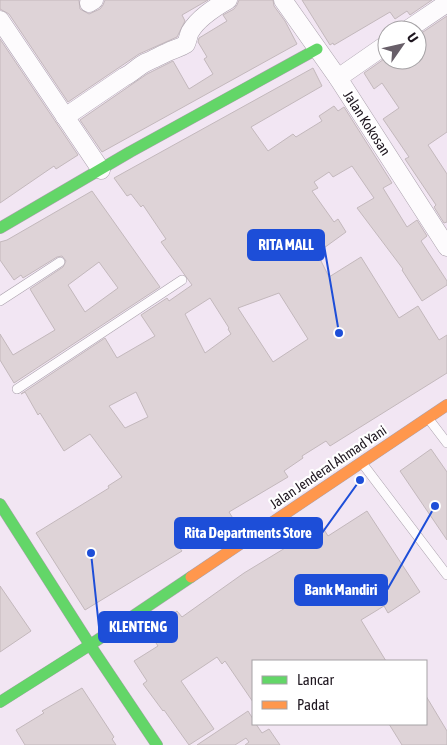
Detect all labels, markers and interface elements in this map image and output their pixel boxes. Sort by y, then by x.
north arrow [377,20,427,70]
text: U [404,30,422,46]
street label: Jalan Kokosan [340,88,394,158]
callout: RITA MALL [248,230,324,260]
text: RITA MALL [258,236,314,253]
street label: Jalan Jenderal Ahmad Yani [267,422,389,512]
callout: Rita Departments Store [175,518,322,548]
text: Rita Departments Store [184,524,312,541]
callout: Bank Mandiri [295,575,387,605]
text: Bank Mandiri [305,581,377,598]
callout: KLENTENG [99,612,177,642]
text: KLENTENG [109,618,167,635]
legend [252,660,427,725]
text: Lancar [297,671,335,688]
text: Padat [297,696,329,713]

